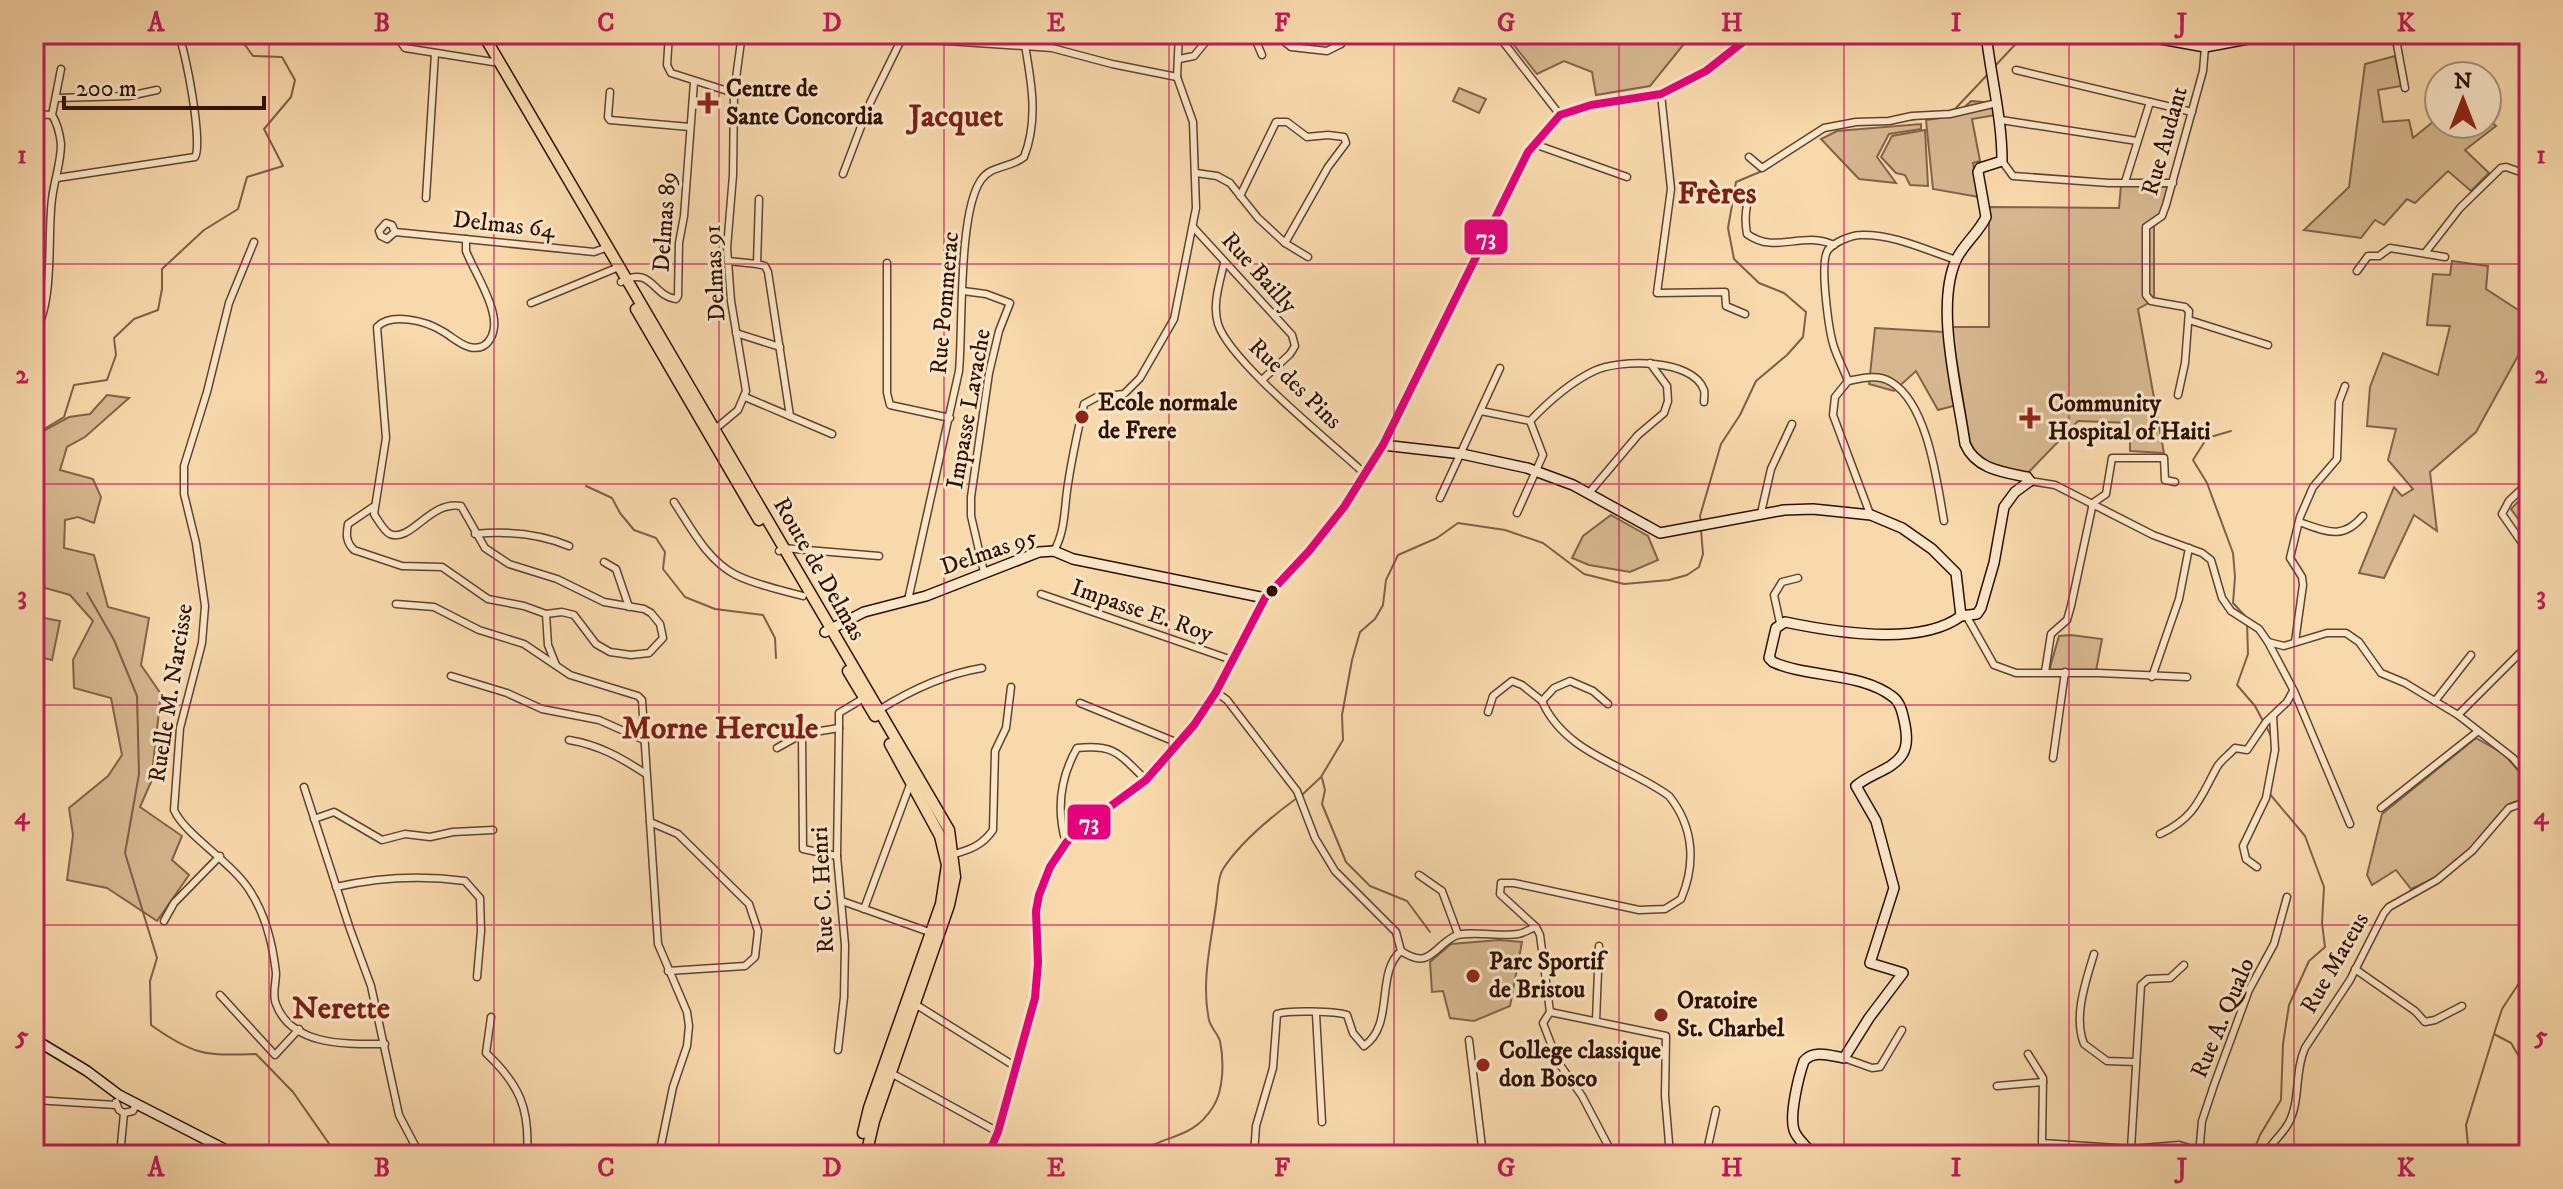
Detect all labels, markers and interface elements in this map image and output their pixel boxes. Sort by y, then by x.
text: A [147,7,166,40]
text: B [374,7,390,40]
text: C [597,7,615,40]
text: D [822,7,842,40]
text: E [1047,7,1065,40]
text: F [1274,7,1291,40]
text: G [1497,7,1515,40]
text: H [1721,7,1743,40]
text: I [1951,7,1962,40]
text: J [2174,7,2188,40]
text: K [2397,7,2416,40]
scale bar [64,60,264,110]
north arrow [2423,60,2503,140]
text: N [2454,68,2472,95]
text: 200 m [76,74,137,104]
place label: Centre de Sante Concordia [726,74,884,132]
street label: Rue Audant [2135,83,2195,199]
marker: Centre de Sante Concordia [697,92,719,114]
district label: Jacquet [906,97,1004,137]
text: 1 [17,139,27,172]
text: 1 [2536,139,2546,172]
street label: Delmas 89 [647,171,683,273]
district label: Frères [1677,174,1757,214]
street label: Delmas 64 [451,205,558,245]
line badge: 73 [1463,218,1509,256]
street label: Delmas 91 [697,224,733,322]
text: 73 [1476,225,1496,252]
street label: Rue Bailly [1214,226,1304,321]
street label: Rue Pommerac [924,230,966,376]
street label: Impasse Lavache [940,326,998,491]
street label: Rue des Pins [1242,332,1348,436]
text: 2 [16,359,30,392]
text: 2 [2535,359,2549,392]
place label: Ecole normale de Frere [1098,388,1237,446]
place label: Community Hospital of Haiti [2048,389,2211,447]
marker: Community Hospital of Haiti [2019,407,2041,429]
marker: Ecole normale de Frere [1073,408,1091,426]
street label: Route de Delmas [766,492,872,646]
street label: Delmas 95 [937,521,1041,583]
street label: Impasse E. Roy [1067,573,1217,649]
text: 3 [17,580,27,613]
text: 3 [2536,580,2546,613]
unlabelled marker [1264,583,1280,599]
street label: Ruelle M. Narcisse [142,602,200,784]
district label: Morne Hercule [622,709,818,749]
text: 4 [15,800,31,833]
text: 4 [2534,800,2550,833]
line badge: 73 [1066,803,1112,841]
text: 73 [1079,810,1099,837]
street label: Rue C. Henri [805,826,841,954]
street label: Rue Mateus [2294,907,2376,1019]
place label: Parc Sportif de Bristou [1489,947,1608,1005]
street label: Rue A. Qualo [2184,953,2262,1083]
marker: Parc Sportif de Bristou [1464,967,1482,985]
place label: Oratoire St. Charbel [1677,986,1785,1044]
district label: Nerette [292,989,390,1029]
marker: Oratoire St. Charbel [1652,1006,1670,1024]
text: 5 [15,1020,29,1053]
text: 5 [2534,1020,2548,1053]
place label: College classique don Bosco [1499,1036,1661,1094]
marker: College classique don Bosco [1474,1056,1492,1074]
text: A [147,1152,166,1185]
text: B [374,1152,390,1185]
text: C [597,1152,615,1185]
text: D [822,1152,842,1185]
text: E [1047,1152,1065,1185]
text: F [1274,1152,1291,1185]
text: G [1497,1152,1515,1185]
text: H [1721,1152,1743,1185]
text: I [1951,1152,1962,1185]
text: J [2174,1152,2188,1185]
text: K [2397,1152,2416,1185]

